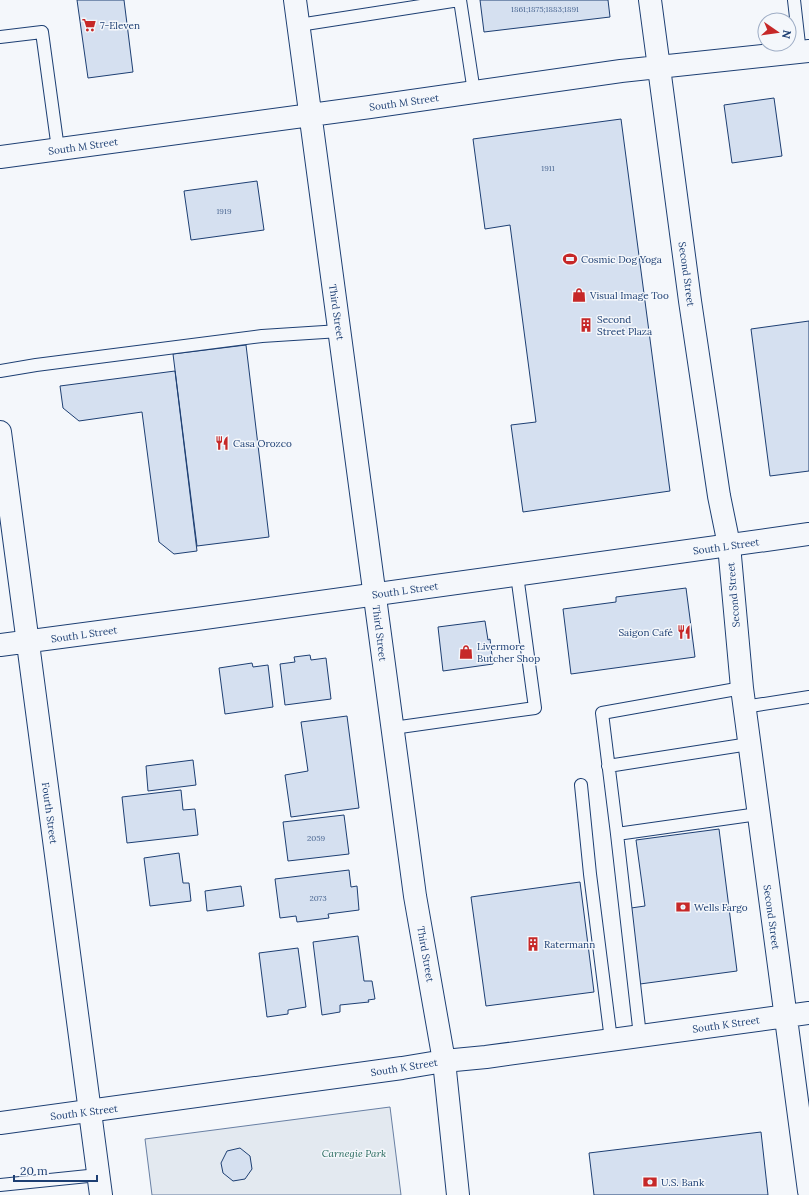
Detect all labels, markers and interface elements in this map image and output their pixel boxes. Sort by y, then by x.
house number: 1861;1875;1883;1891 [511,4,579,14]
north arrow [757,12,797,52]
supermarket icon: 7-Eleven [81,17,97,33]
place label: 7-Eleven [100,19,140,32]
text: N [779,29,795,40]
street label: South M Street [368,91,440,114]
street label: South M Street [47,135,119,158]
house number: 1911 [541,163,555,173]
house number: 1919 [216,206,232,216]
street label: Second Street [676,241,697,307]
sports icon: Cosmic Dog Yoga [562,251,578,267]
place label: Cosmic Dog Yoga [581,253,662,266]
street label: Third Street [326,283,347,341]
shop icon: Visual Image Too [571,287,587,303]
place label: Visual Image Too [589,289,669,302]
place label: Second Street Plaza [597,313,652,338]
building icon: Second Street Plaza [578,317,594,333]
restaurant icon: Casa Orozco [214,435,230,451]
place label: Casa Orozco [233,437,292,450]
street label: South L Street [692,535,760,558]
street label: Second Street [724,562,743,628]
street label: South L Street [371,579,439,602]
street label: Third Street [370,604,389,662]
street label: South L Street [50,623,118,646]
restaurant icon: Saigon Café [676,624,692,640]
place label: Saigon Café [618,626,674,639]
place label: Livermore Butcher Shop [477,640,540,665]
shop icon: Livermore Butcher Shop [458,644,474,660]
street label: Fourth Street [39,781,60,845]
house number: 2059 [307,833,325,843]
street label: Second Street [761,884,782,950]
house number: 2073 [309,893,327,903]
bank icon: Wells Fargo [675,899,691,915]
place label: Wells Fargo [694,901,748,914]
street label: Third Street [414,925,437,983]
building icon: Ratermann [525,936,541,952]
place label: Ratermann [544,938,595,951]
street label: South K Street [692,1013,761,1036]
street label: South K Street [370,1056,439,1079]
street label: South K Street [50,1102,119,1123]
park label: Carnegie Park [322,1147,386,1160]
scale bar [14,1157,97,1183]
text: 20 m [20,1163,48,1178]
bank icon: U.S. Bank [642,1174,658,1190]
place label: U.S. Bank [661,1176,705,1189]

